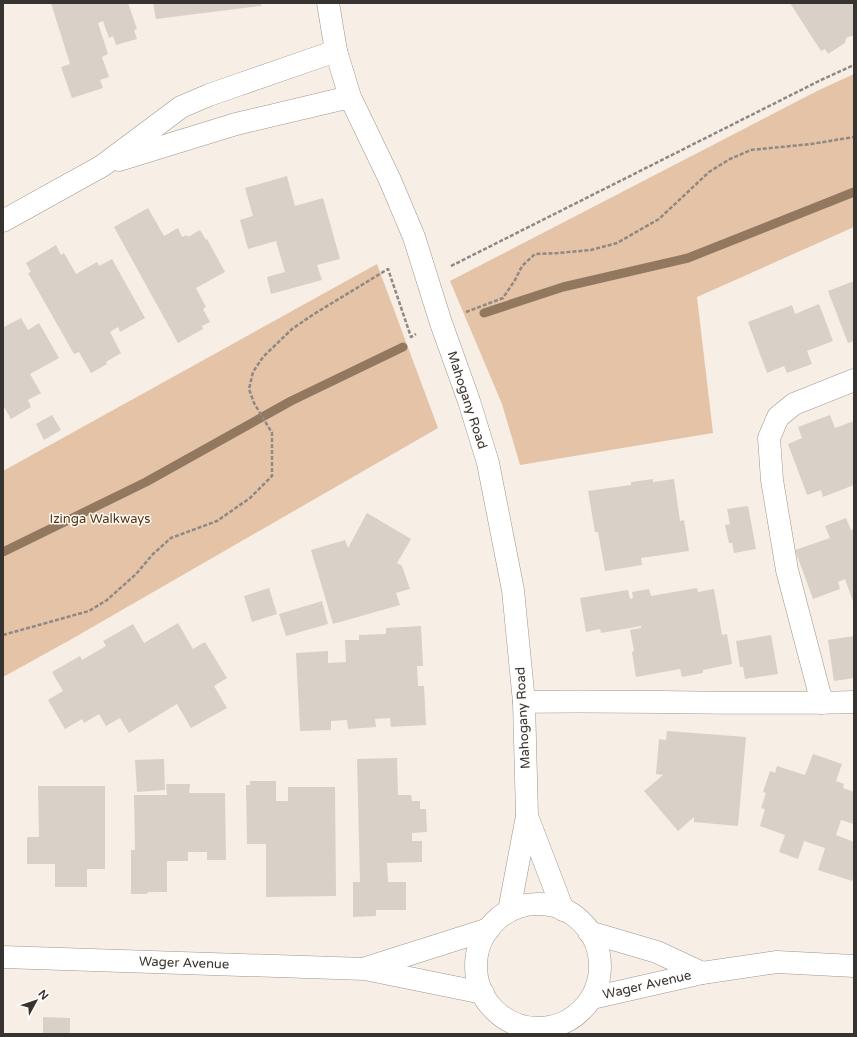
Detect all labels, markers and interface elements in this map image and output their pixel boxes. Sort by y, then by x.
street label: Mahogany Road [444,349,490,451]
park label: Izinga Walkways [49,511,151,527]
street label: Mahogany Road [512,667,534,769]
street label: Wager Avenue [139,953,229,973]
street label: Wager Avenue [601,967,693,1003]
north arrow [16,981,56,1021]
text: N [35,987,51,1002]

